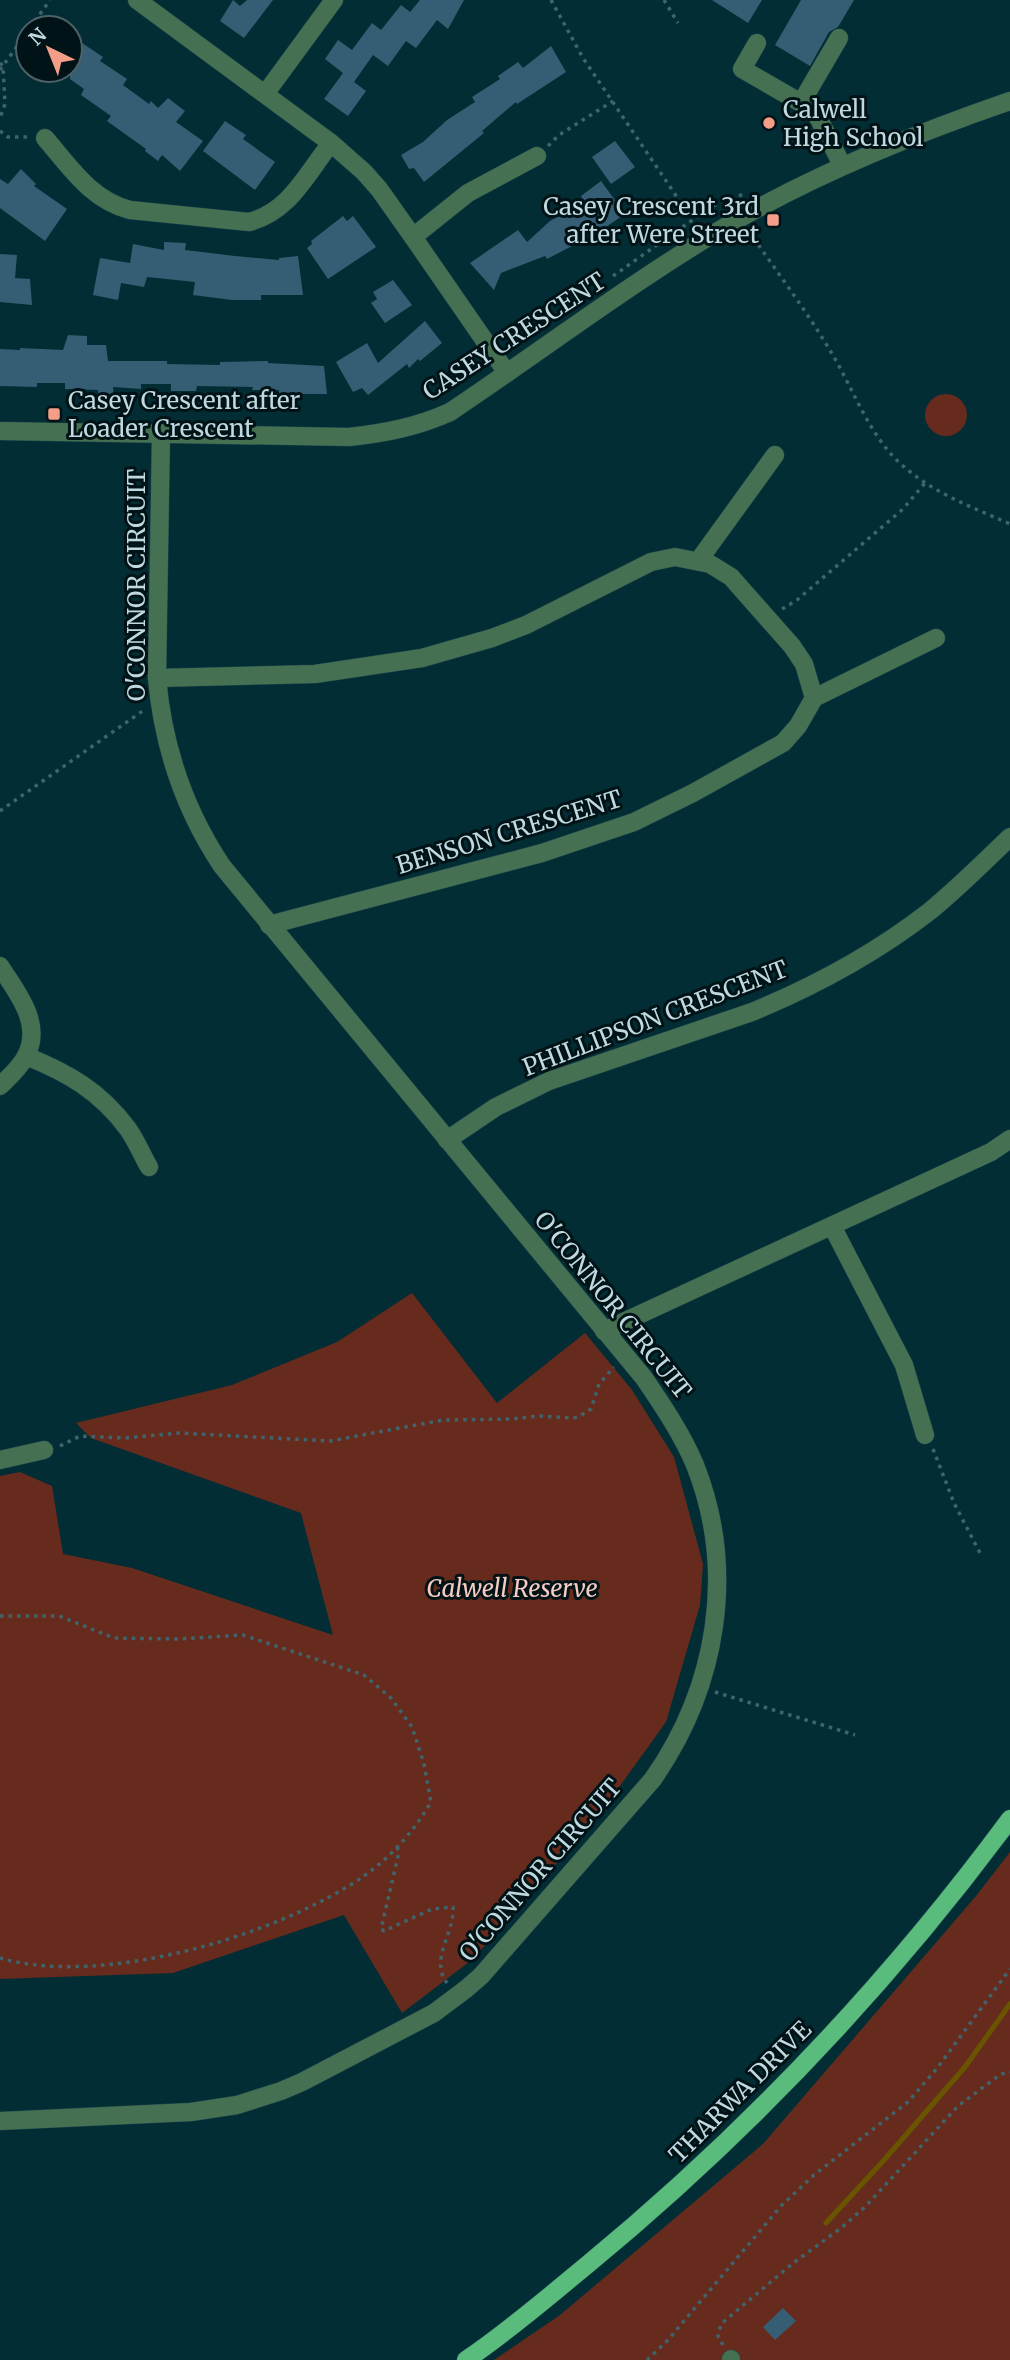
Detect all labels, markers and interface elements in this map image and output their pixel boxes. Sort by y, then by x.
north arrow [14,14,84,84]
text: N [24,23,51,50]
place label: Calwell High School [783,94,924,153]
marker: Calwell High School [761,115,777,131]
place label: Casey Crescent 3rd after Were Street [543,191,760,250]
marker: Casey Crescent 3rd after Were Street [765,212,781,228]
street label: CASEY CRESCENT [417,265,612,407]
place label: Casey Crescent after Loader Crescent [68,385,301,444]
marker: Casey Crescent after Loader Crescent [46,406,62,422]
street label: O'CONNOR CIRCUIT [121,468,152,701]
street label: BENSON CRESCENT [393,783,626,881]
street label: PHILLIPSON CRESCENT [518,953,792,1083]
street label: O'CONNOR CIRCUIT [528,1205,698,1405]
park label: Calwell Reserve [426,1573,598,1604]
street label: O'CONNOR CIRCUIT [452,1772,628,1968]
street label: THARWA DRIVE [662,2014,818,2170]

